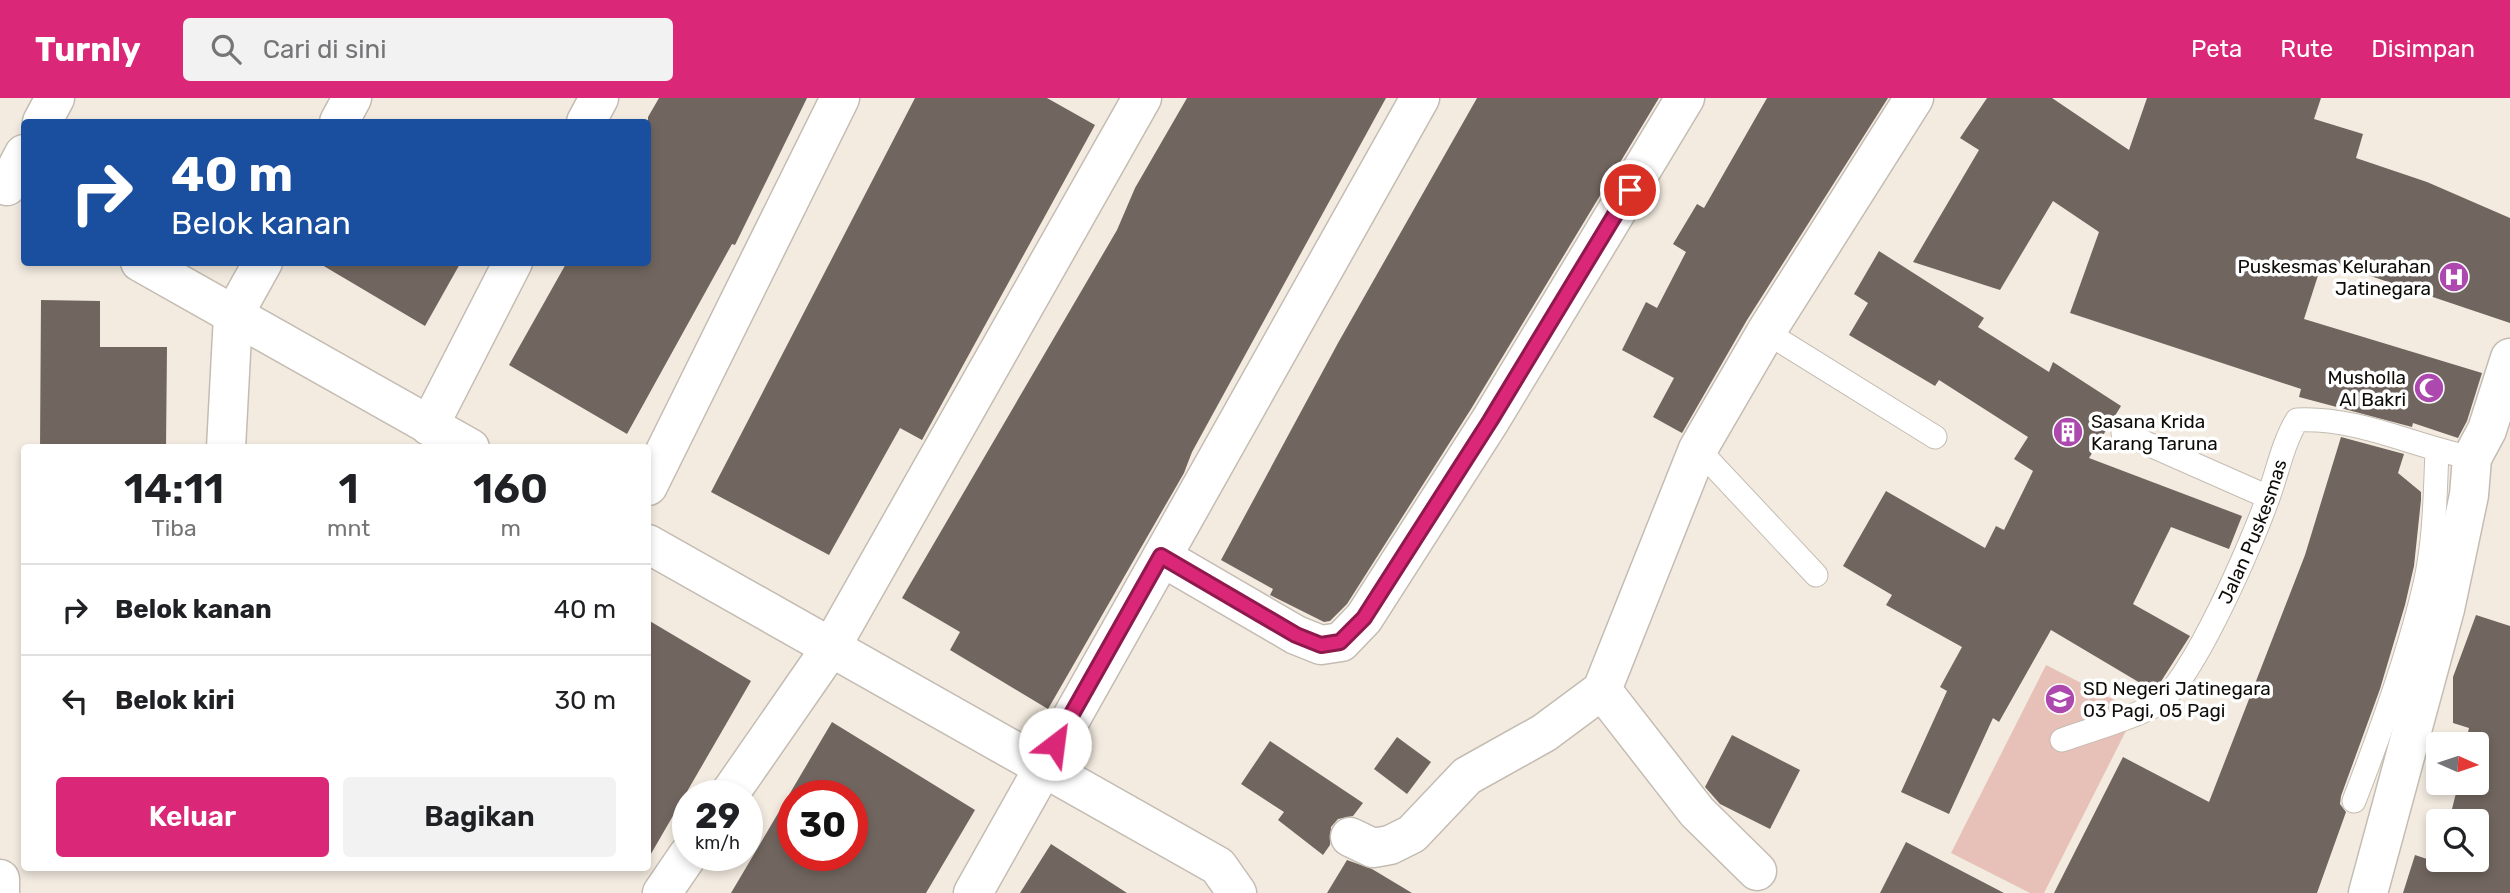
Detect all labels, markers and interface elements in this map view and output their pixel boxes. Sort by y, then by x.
search box [183,18,673,81]
text: Turnly [35,30,141,69]
icon: search [207,30,245,68]
text: Cari di sini [263,34,387,65]
text: Peta [2191,35,2242,63]
text: Rute [2280,35,2333,63]
text: Disimpan [2371,35,2475,63]
text: 40 m [171,145,293,203]
icon: right [56,147,147,238]
pin [1600,160,1660,220]
icon: arrive [1611,171,1649,209]
text: Belok kanan [171,204,351,242]
place label: Puskesmas Kelurahan Jatinegara [2238,255,2431,300]
hospital icon: Puskesmas Kelurahan Jatinegara [2437,260,2471,294]
place label: Musholla Al Bakri [2328,366,2406,411]
mosque icon: Musholla Al Bakri [2412,371,2446,405]
place label: Sasana Krida Karang Taruna [2091,410,2218,455]
building icon: Sasana Krida Karang Taruna [2051,415,2085,449]
street label: Jalan Puskesmas [2213,456,2292,608]
text: 14:11 [124,464,224,514]
text: 1 [339,464,359,514]
text: 160 [473,464,548,514]
text: Tiba [151,514,197,542]
text: mnt [327,514,370,542]
text: m [500,514,521,542]
icon: right [56,591,94,629]
text: Belok kanan [115,594,272,625]
text: 40 m [554,594,616,625]
place label: SD Negeri Jatinegara 03 Pagi, 05 Pagi [2083,677,2271,722]
icon: left [56,682,94,720]
school or university icon: SD Negeri Jatinegara 03 Pagi, 05 Pagi [2043,682,2077,716]
text: Belok kiri [115,685,235,716]
text: 30 m [554,685,616,716]
position arrow [1018,707,1092,781]
north arrow [2426,732,2488,794]
map controls [2426,732,2489,872]
button: Keluar [56,777,329,857]
button: Bagikan [343,777,616,857]
speed limit sign: 30 [777,780,868,871]
text: 29 [695,795,740,837]
button: search [2426,809,2489,872]
text: km/h [695,832,740,854]

